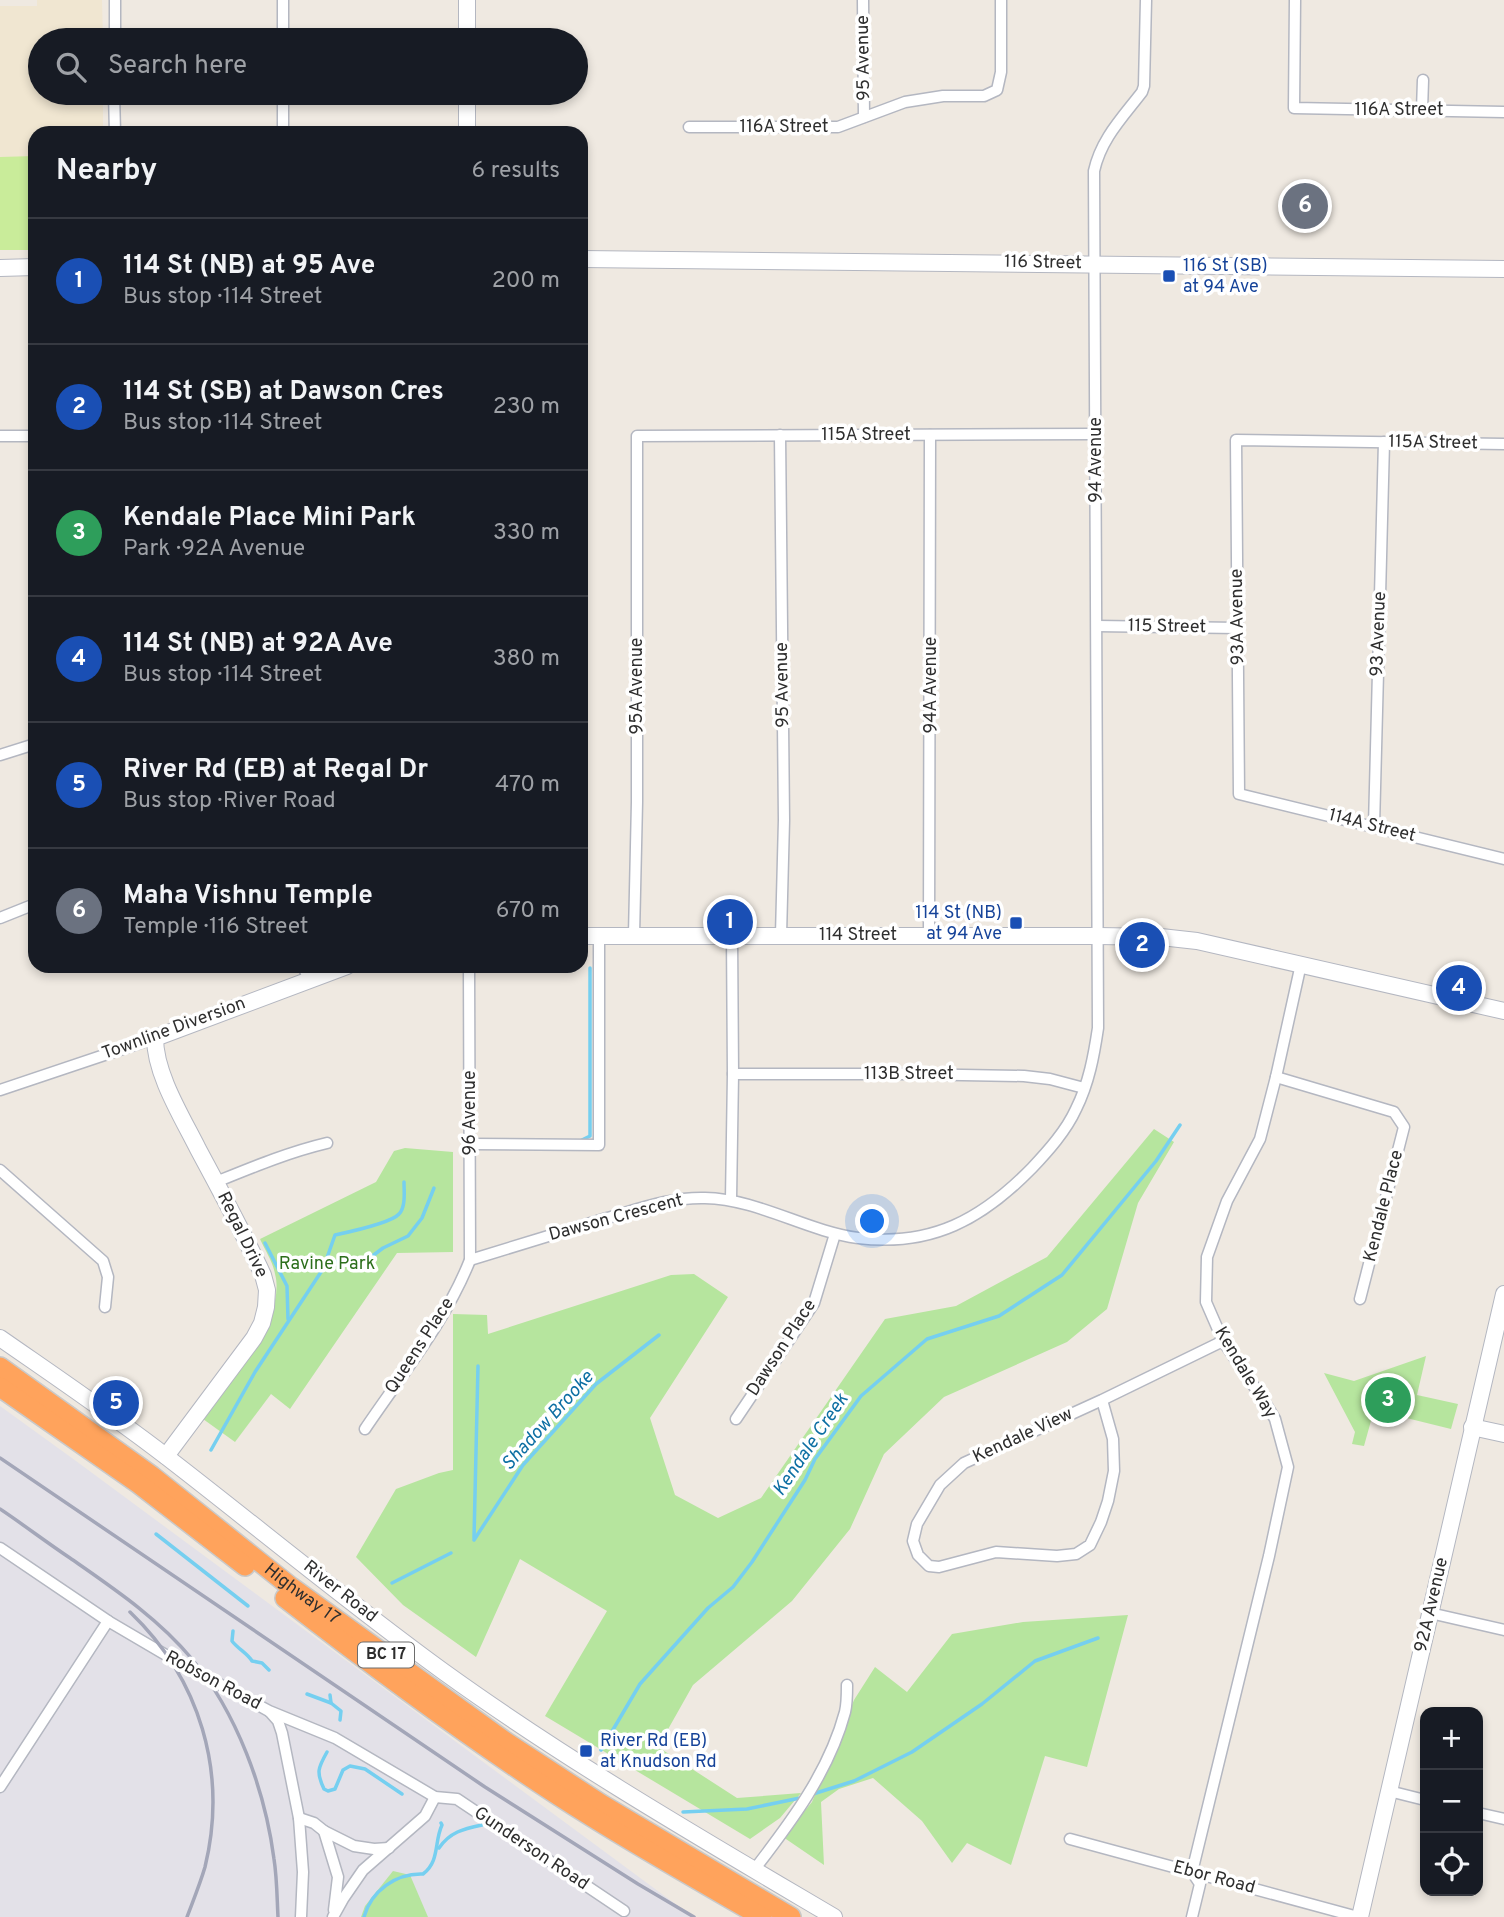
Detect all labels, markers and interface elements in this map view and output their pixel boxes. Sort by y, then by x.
street label: 95 Avenue [852,15,876,101]
search box [28,28,588,105]
icon: search [52,48,90,86]
text: Search here [108,50,247,83]
street label: 116A Street [1354,99,1444,122]
street label: 116A Street [739,116,829,139]
text: Nearby [56,153,157,190]
text: 6 results [472,157,560,186]
pin: 6 [1282,180,1328,232]
text: 114 St (NB) at 95 Ave [123,250,375,283]
street label: 116 Street [1004,251,1082,275]
place label: 116 St (SB) at 94 Ave [1183,255,1268,299]
text: 1 [74,267,84,296]
text: 200 m [492,267,560,296]
marker: 116 St (SB) at 94 Ave [1161,268,1177,284]
text: Bus stop · 114 Street [123,283,322,312]
text: 114 St (SB) at Dawson Cres [123,376,444,409]
text: 2 [72,393,86,422]
text: 230 m [493,393,560,422]
text: Bus stop · 114 Street [123,409,322,438]
street label: 94 Avenue [1085,417,1108,503]
street label: 115A Street [821,424,911,447]
street label: 115A Street [1388,431,1478,455]
text: Kendale Place Mini Park [123,502,416,535]
text: 3 [72,519,86,548]
text: 330 m [493,519,560,548]
text: Park · 92A Avenue [123,535,305,564]
street label: 93A Avenue [1226,569,1250,665]
street label: 93 Avenue [1366,591,1392,677]
street label: 115 Street [1128,615,1206,639]
text: 114 St (NB) at 92A Ave [123,628,393,661]
street label: 94A Avenue [920,637,943,733]
street label: 95A Avenue [626,638,649,734]
street label: 95 Avenue [771,642,795,728]
text: 4 [72,645,86,674]
text: 380 m [493,645,560,674]
text: Bus stop · 114 Street [123,661,322,690]
text: River Rd (EB) at Regal Dr [123,754,428,787]
text: 5 [72,771,86,800]
text: 470 m [495,771,560,800]
text: Bus stop · River Road [123,787,336,816]
street label: 114A Street [1326,804,1418,848]
text: Maha Vishnu Temple [123,880,373,913]
pin: 1 [707,896,753,948]
text: 6 [72,897,86,926]
text: 670 m [496,897,560,926]
place label: 114 St (NB) at 94 Ave [915,902,1002,946]
text: Temple · 116 Street [123,913,309,942]
marker: 114 St (NB) at 94 Ave [1008,915,1024,931]
pin: 2 [1119,919,1165,971]
street label: 114 Street [819,924,897,947]
pin: 4 [1436,962,1482,1014]
street label: Townline Diversion [99,992,249,1066]
street label: 113B Street [864,1063,954,1086]
street label: 96 Avenue [459,1070,482,1156]
street label: Kendale Place [1359,1148,1409,1264]
street label: Regal Drive [211,1188,273,1282]
street label: Dawson Crescent [546,1189,686,1247]
your location [855,1204,889,1238]
park label: Ravine Park [279,1253,375,1276]
street label: Queens Place [380,1293,460,1399]
street label: Dawson Place [742,1295,822,1401]
street label: Kendale Way [1209,1323,1281,1423]
water label: Shadow Brooke [497,1366,599,1476]
pin: 3 [1365,1374,1411,1426]
pin: 5 [93,1377,139,1429]
water label: Kendale Creek [768,1389,854,1501]
street label: Kendale View [969,1403,1077,1469]
street label: 92A Avenue [1410,1555,1454,1655]
street label: River Road [298,1556,382,1628]
street label: Highway 17 [259,1558,345,1630]
road number: BC 17 [358,1642,414,1667]
street label: Robson Road [161,1646,265,1716]
map controls [1420,1707,1483,1896]
button: + [1420,1707,1483,1770]
place label: River Rd (EB) at Knudson Rd [600,1730,717,1774]
marker: River Rd (EB) at Knudson Rd [578,1743,594,1759]
button: − [1420,1770,1483,1833]
street label: Gunderson Road [469,1802,593,1896]
button: locate [1420,1833,1483,1896]
street label: Ebor Road [1170,1856,1258,1900]

